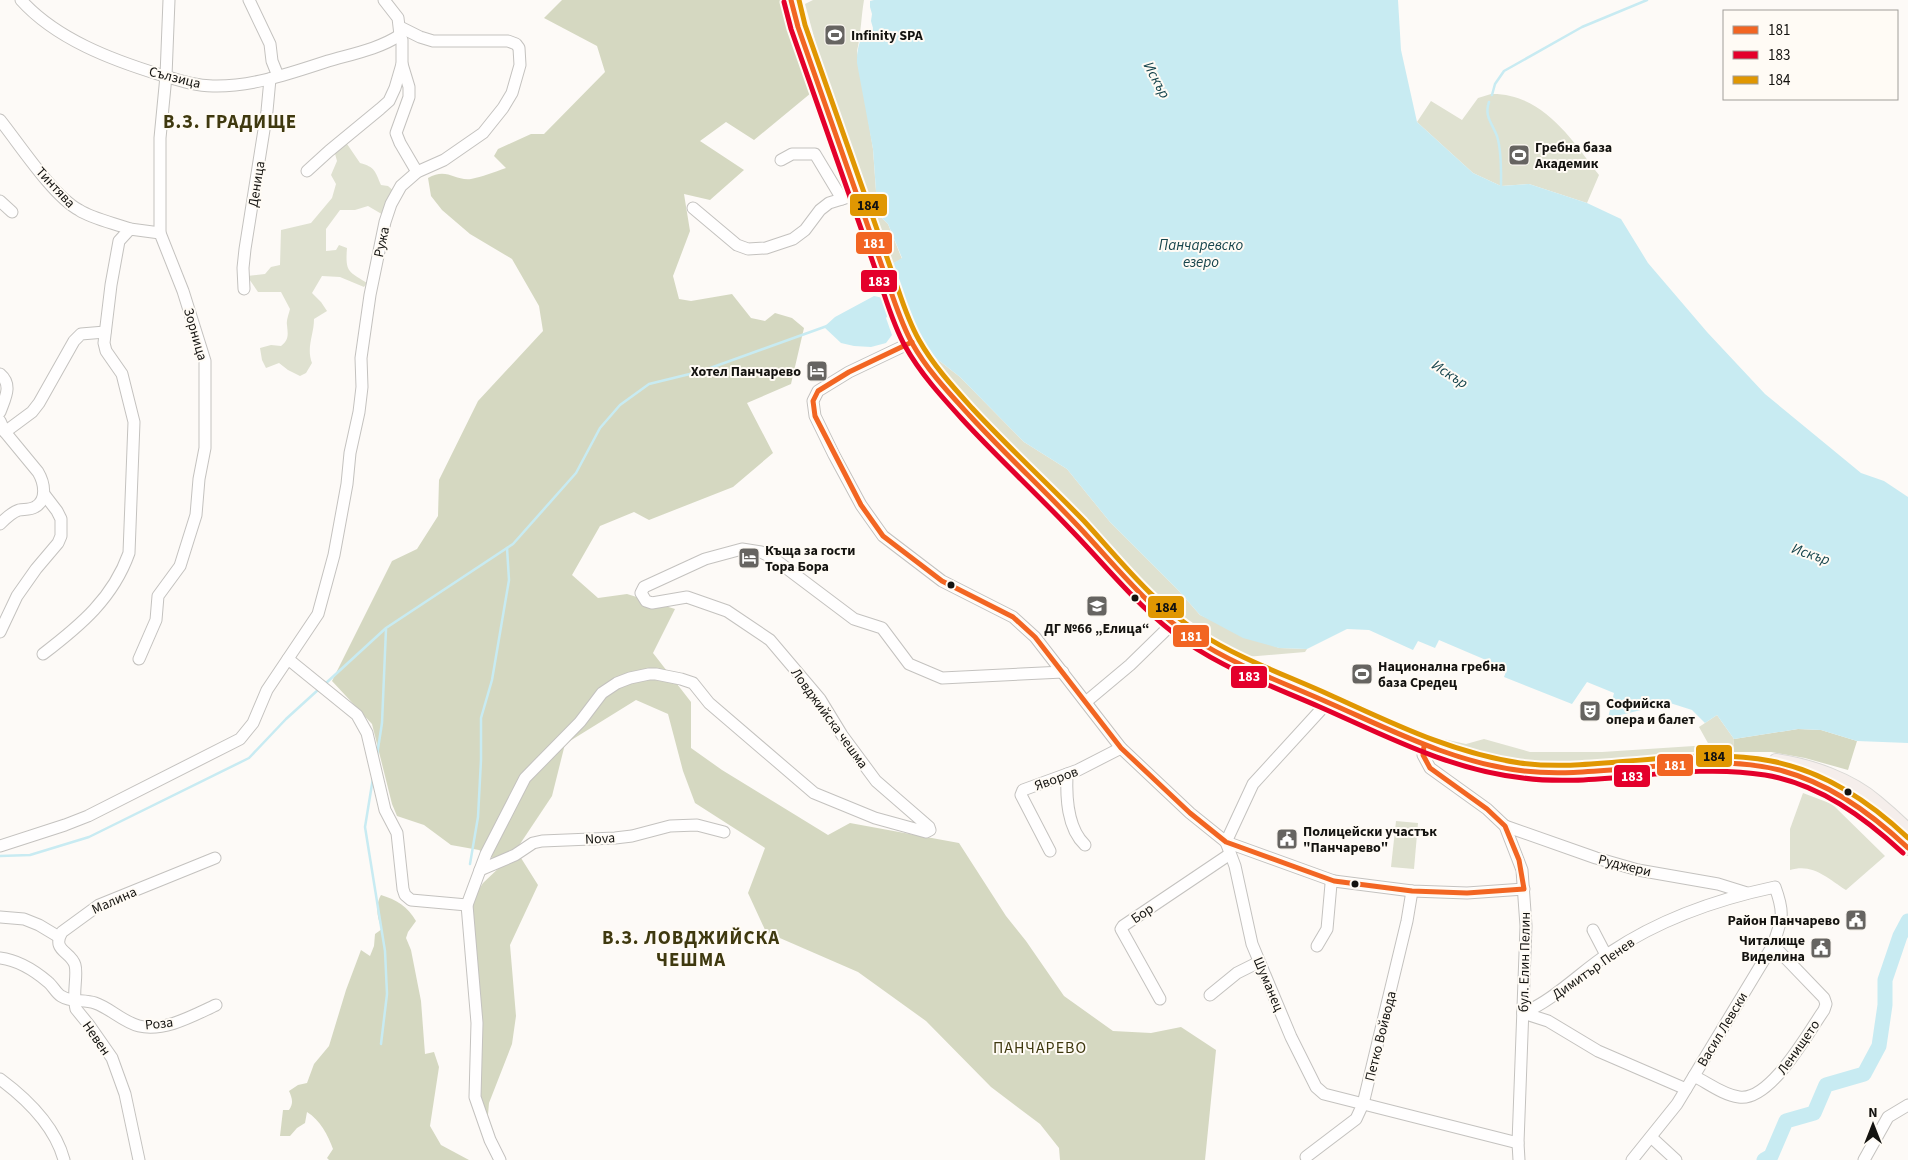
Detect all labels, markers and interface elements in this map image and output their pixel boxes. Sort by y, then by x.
legend [1723,10,1898,100]
text: 181 [1768,20,1790,41]
sports icon: Infinity SPA [823,23,847,47]
place label: Infinity SPA [851,26,924,46]
text: 183 [1768,45,1790,66]
water label: Искър [1138,58,1175,102]
street label: Сълзица [147,62,203,94]
text: 184 [1768,70,1791,91]
district label: В.З. ГРАДИЩЕ [163,109,297,136]
place label: Гребна база Академик [1534,138,1612,174]
sports icon: Гребна база Академик [1507,143,1531,167]
street label: Деница [243,160,271,209]
street label: Тинтява [31,163,80,213]
line badge: 184 [849,193,888,217]
text: 184 [857,196,880,216]
street label: Ружа [369,225,395,259]
line badge: 181 [855,231,893,255]
text: 181 [863,234,885,254]
water label: Панчаревско езеро [1159,235,1243,273]
line badge: 183 [860,269,898,293]
text: 183 [868,272,890,292]
street label: Зорница [178,306,212,363]
water label: Искър [1428,355,1472,394]
hotel icon: Хотел Панчарево [805,359,829,383]
place label: Хотел Панчарево [691,362,801,382]
water label: Искър [1789,538,1833,571]
place label: Къща за гости Тора Бора [765,541,855,577]
hotel icon: Къща за гости Тора Бора [737,546,761,570]
unlabelled marker [946,580,956,590]
unlabelled marker [1130,593,1140,603]
school or university icon: ДГ №66 „Елица“ [1085,594,1109,618]
line badge: 184 [1147,595,1185,619]
text: 184 [1155,598,1178,618]
place label: ДГ №66 „Елица“ [1044,619,1150,639]
line badge: 181 [1172,624,1210,648]
text: 181 [1180,627,1202,647]
place label: Национална гребна база Средец [1378,657,1506,693]
sports icon: Национална гребна база Средец [1350,662,1374,686]
street label: Ловджийска чешма [786,664,873,773]
line badge: 183 [1230,665,1268,689]
text: 183 [1238,667,1260,687]
place label: Софийска опера и балет [1606,694,1695,730]
theatre icon: Софийска опера и балет [1578,699,1602,723]
line badge: 184 [1695,744,1733,768]
text: 184 [1703,747,1726,767]
line badge: 181 [1656,753,1694,777]
text: 181 [1664,756,1686,776]
street label: Яворов [1032,762,1081,796]
line badge: 183 [1613,764,1651,788]
text: 183 [1621,767,1643,787]
unlabelled marker [1843,787,1853,797]
place label: Полицейски участък "Панчарево" [1303,822,1437,858]
public building icon: Полицейски участък "Панчарево" [1275,827,1299,851]
street label: Nova [585,828,616,850]
street label: Руджери [1596,850,1653,882]
unlabelled marker [1350,879,1360,889]
street label: Малина [89,882,140,920]
street label: Бор [1127,899,1158,929]
public building icon: Район Панчарево [1844,908,1868,932]
place label: Район Панчарево [1728,911,1840,931]
street label: бул. Елин Пелин [1514,912,1536,1012]
district label: В.З. ЛОВДЖИЙСКА ЧЕШМА [602,925,780,974]
place label: Читалище Виделина [1739,931,1805,967]
street label: Димитър Пенев [1548,933,1639,1005]
public building icon: Читалище Виделина [1809,936,1833,960]
street label: Шуманец [1248,954,1289,1015]
street label: Васил Левски [1693,988,1753,1071]
street label: Петко Войвода [1360,989,1402,1083]
street label: Роза [144,1013,174,1035]
street label: Ленището [1773,1016,1825,1079]
street label: Невен [77,1017,115,1060]
district label: ПАНЧАРЕВО [993,1037,1087,1059]
north arrow [1848,1100,1898,1150]
text: N [1868,1103,1878,1123]

